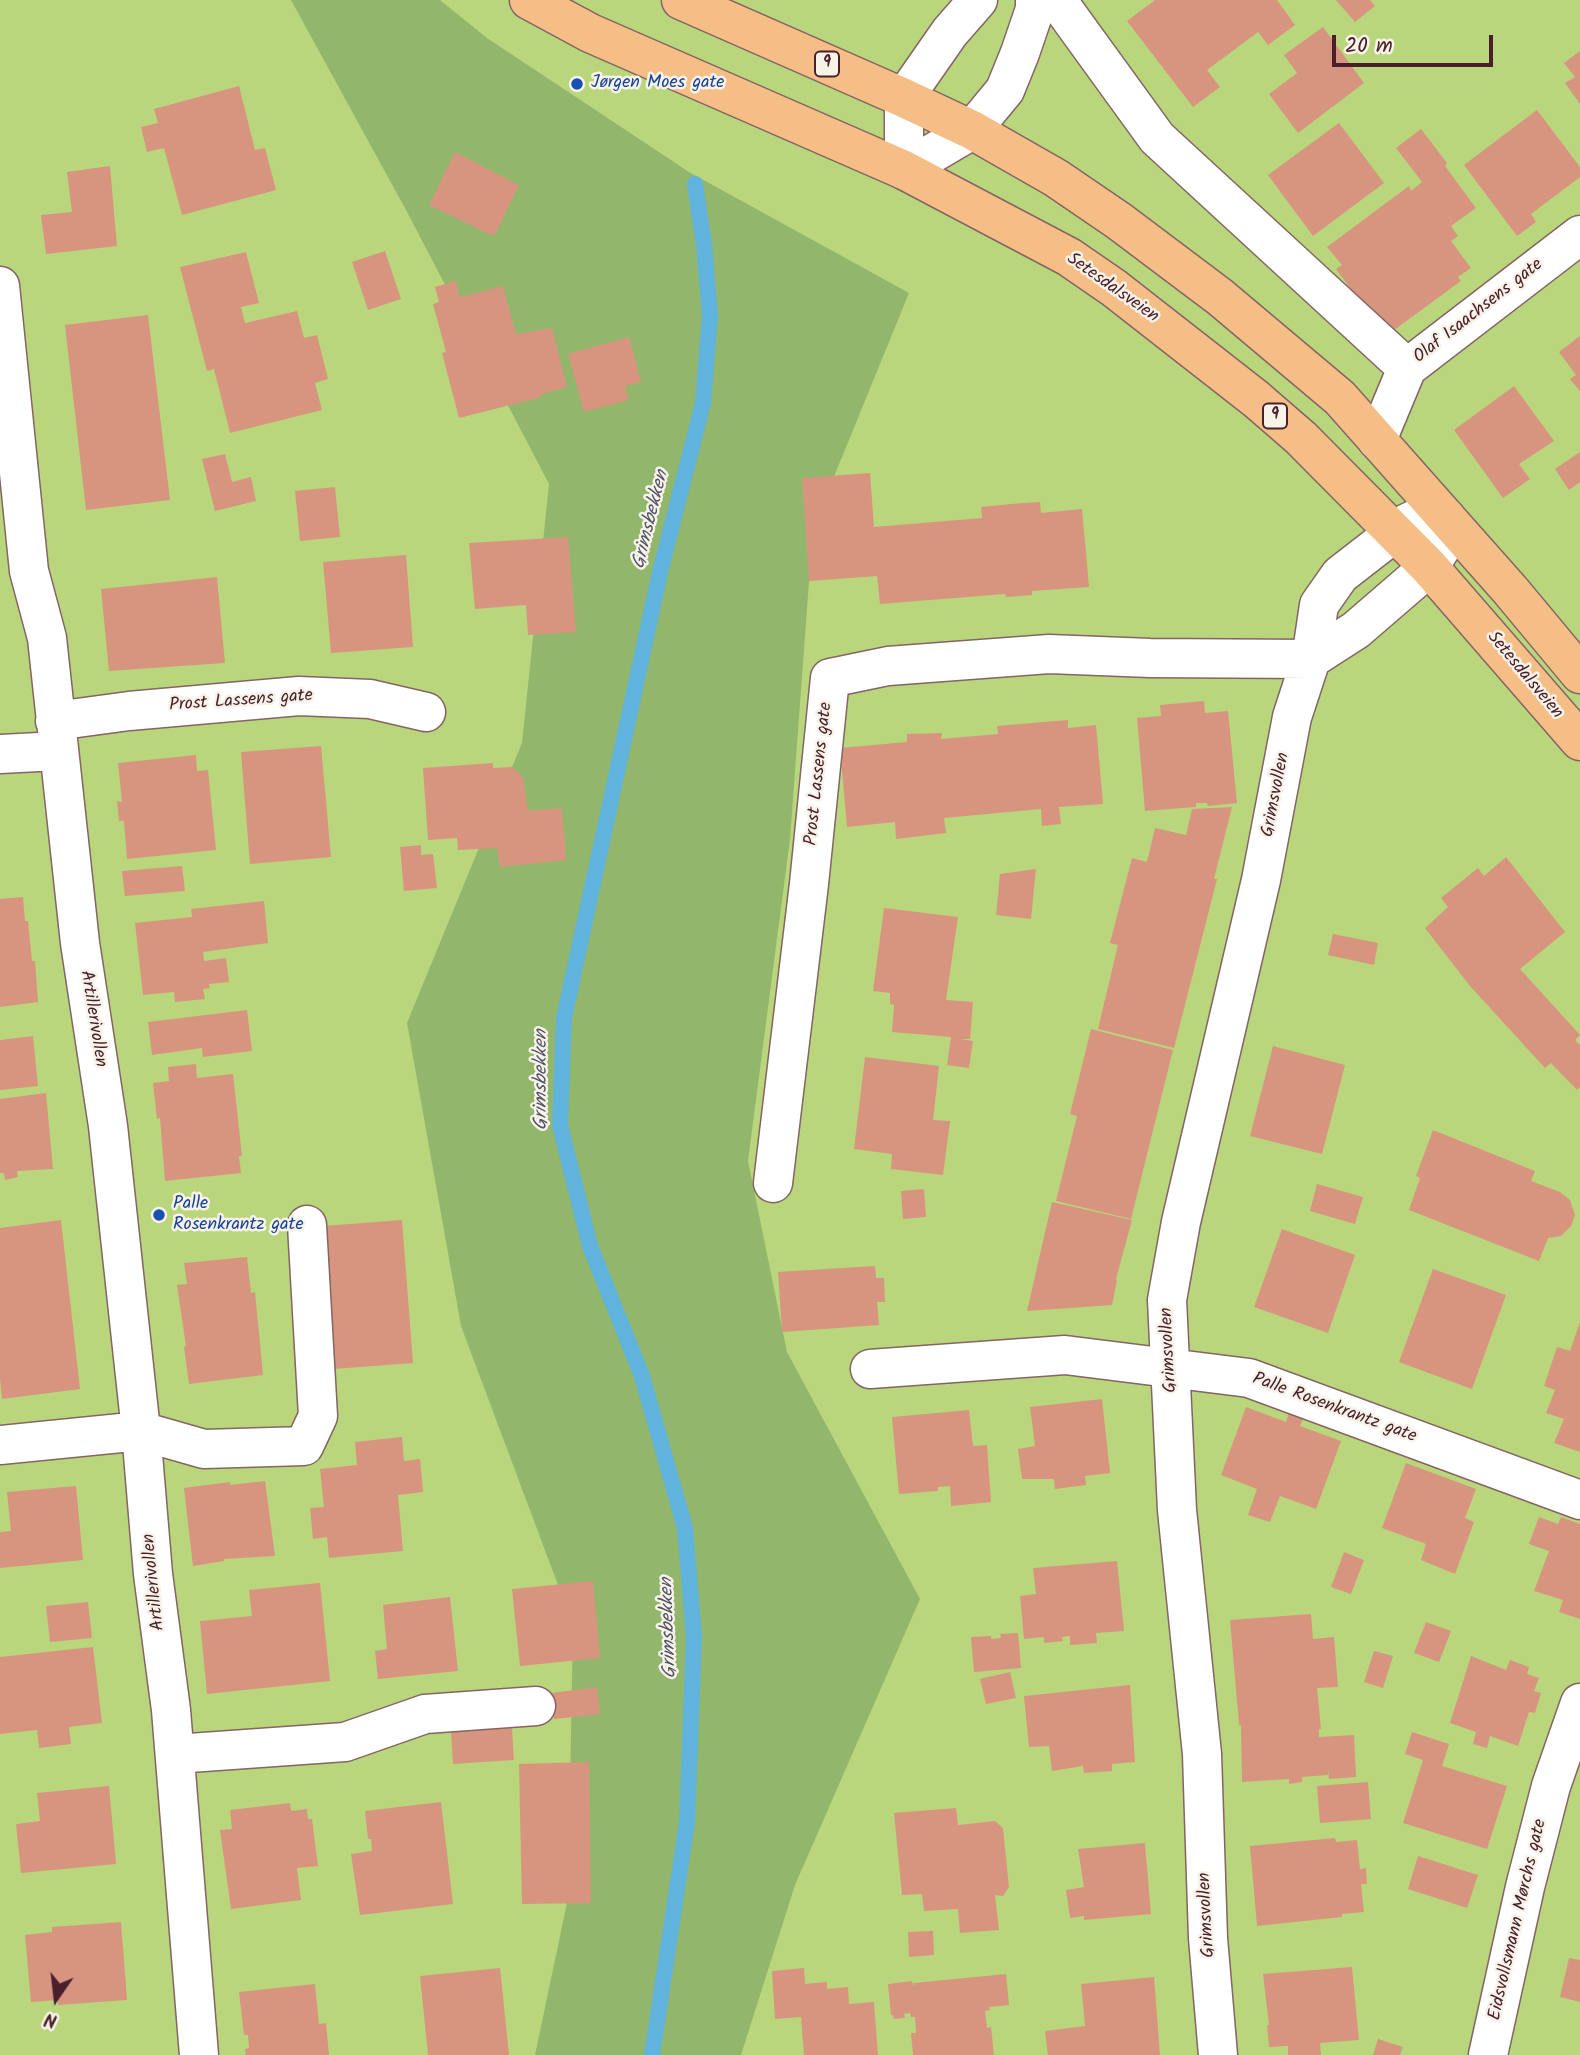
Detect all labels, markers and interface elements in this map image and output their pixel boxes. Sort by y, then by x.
scale bar [1335,21,1496,65]
text: 20 m [1345,30,1393,63]
road number: 9 [815,52,839,76]
place label: Jørgen Moes gate [591,73,724,95]
marker: Jørgen Moes gate [569,76,585,92]
street label: Setesdalsveien [1062,249,1162,329]
street label: Olaf Isaachsens gate [1410,255,1548,369]
road number: 9 [1263,404,1287,428]
water label: Grimsbekken [629,468,675,572]
street label: Setesdalsveien [1481,628,1567,724]
street label: Prost Lassens gate [168,686,314,718]
street label: Prost Lassens gate [802,701,838,847]
street label: Grimsvollen [1258,751,1296,839]
street label: Artillerivollen [74,969,110,1069]
water label: Grimsbekken [532,1030,554,1130]
place label: Palle Rosenkrantz gate [173,1194,304,1236]
marker: Palle Rosenkrantz gate [151,1207,167,1223]
street label: Grimsvollen [1157,1307,1183,1393]
street label: Palle Rosenkrantz gate [1249,1369,1419,1449]
street label: Artillerivollen [139,1532,171,1632]
water label: Grimsbekken [657,1577,683,1679]
street label: Eidsvollsmann Mørchs gate [1485,1817,1553,2023]
street label: Grimsvollen [1195,1872,1221,1958]
north arrow [21,1964,91,2034]
text: N [41,2003,60,2035]

